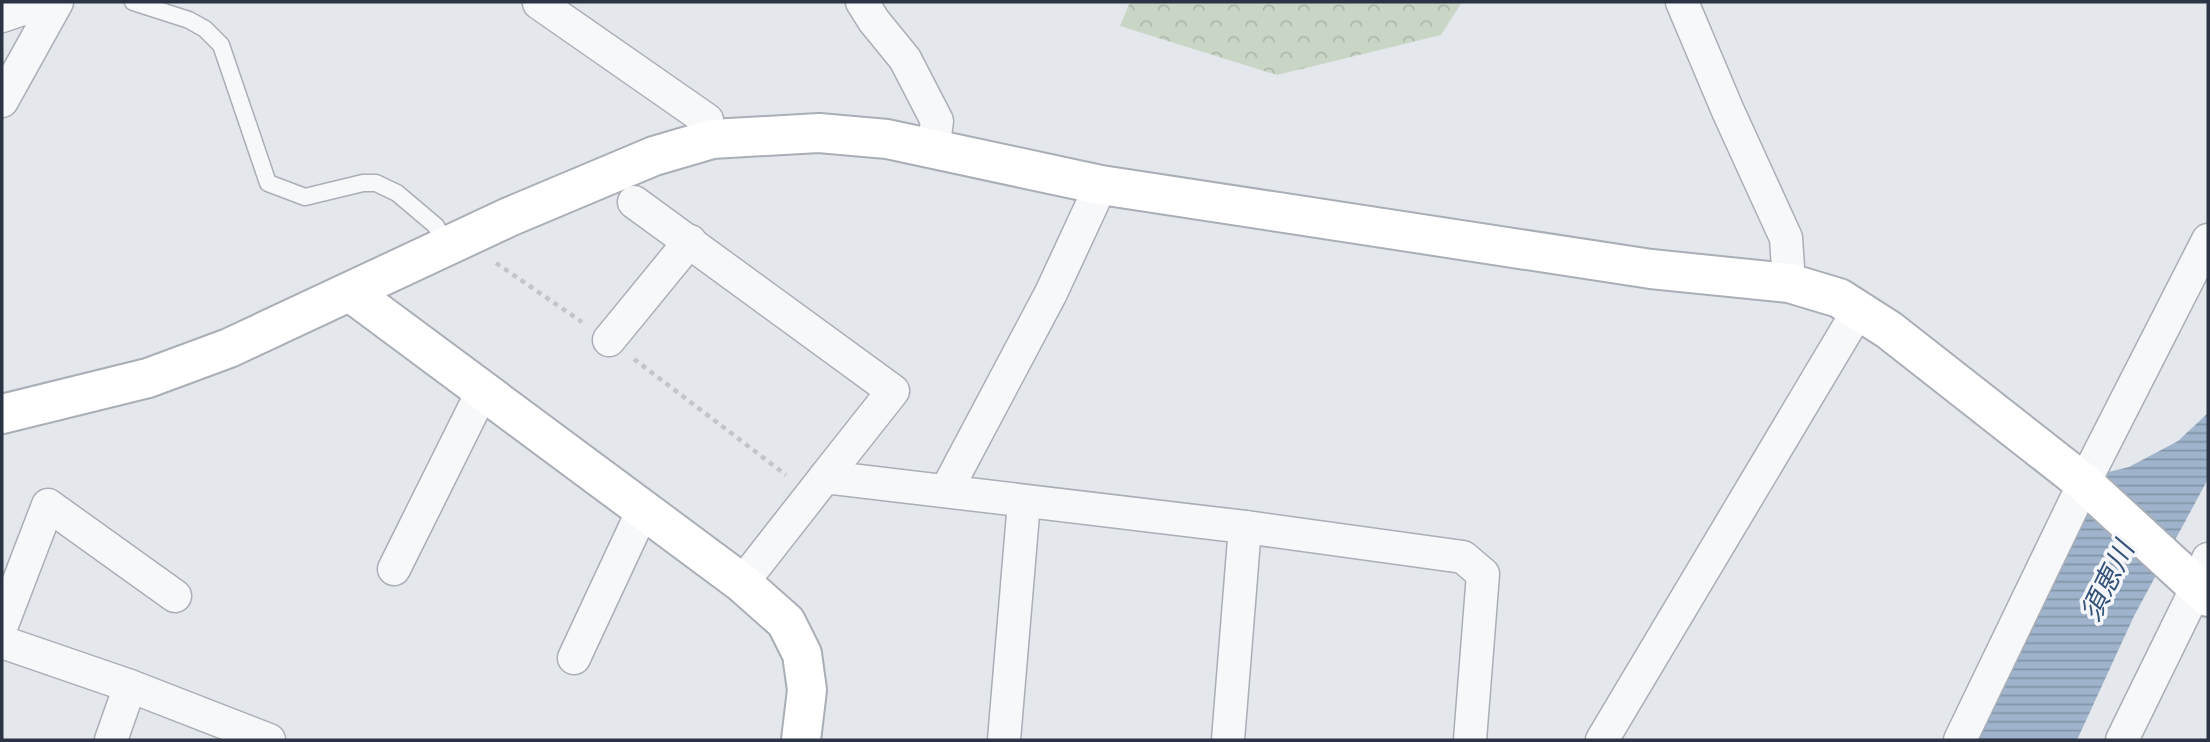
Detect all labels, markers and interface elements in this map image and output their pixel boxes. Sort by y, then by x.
water label: 須恵川 [2072,533,2143,627]

